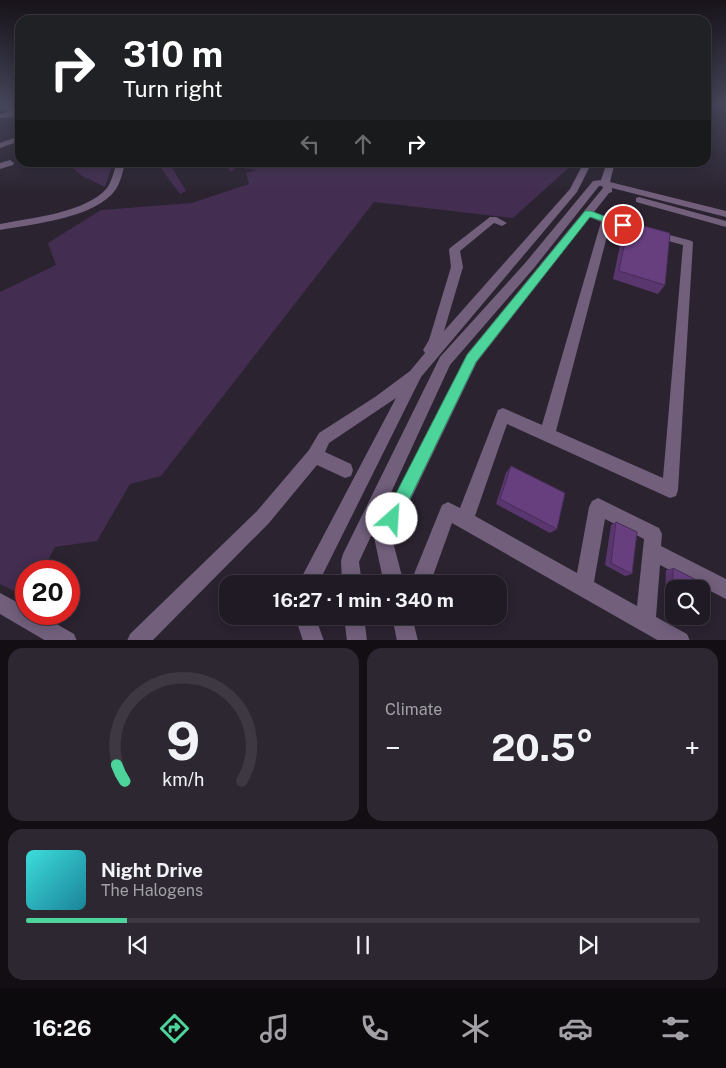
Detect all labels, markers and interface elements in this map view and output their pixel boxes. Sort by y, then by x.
text: 310 m [123,34,223,75]
icon: right [40,35,105,100]
text: Turn right [123,76,223,102]
icon: left [296,130,324,158]
icon: ahead [349,130,377,158]
icon: right [402,130,430,158]
pin [602,204,644,246]
icon: arrive [609,211,637,239]
position arrow [365,492,417,544]
speed limit sign: 20 [15,560,80,625]
map controls [665,580,710,625]
button: search [665,580,710,625]
text: 16:27 · 1 min · 340 m [272,589,454,611]
text: Climate [385,700,442,719]
text: 9 [166,711,201,772]
text: 20.5° [491,725,594,770]
text: − [385,731,401,764]
text: + [684,731,700,764]
text: km/h [162,769,205,790]
text: Night Drive [101,859,203,881]
text: The Halogens [101,881,203,900]
icon: previous [124,931,152,959]
icon: pause [349,931,377,959]
icon: next [574,931,602,959]
icon: directions [157,1011,192,1046]
icon: music [257,1011,292,1046]
icon: phone [357,1011,392,1046]
icon: climate [458,1011,493,1046]
icon: car [558,1011,593,1046]
icon: filters [658,1011,693,1046]
text: 16:26 [33,1015,91,1041]

